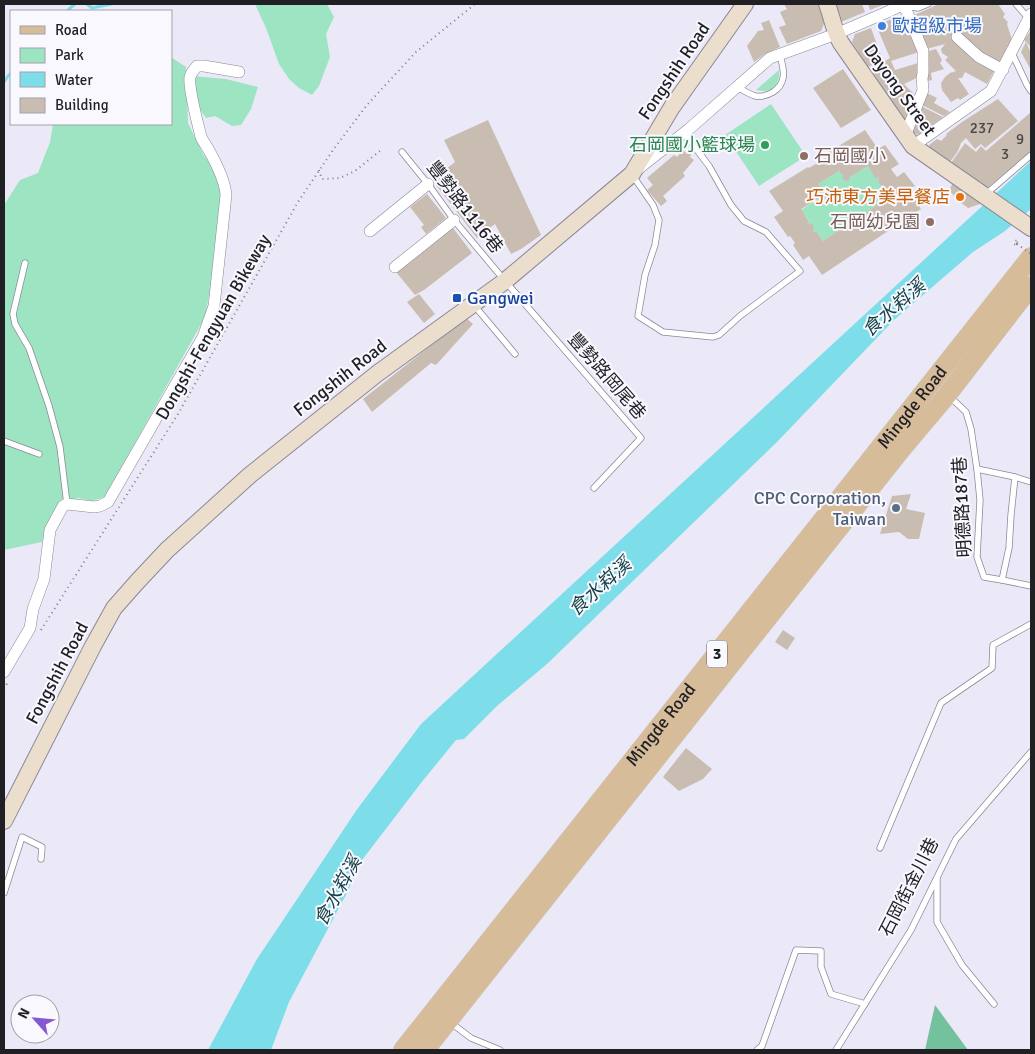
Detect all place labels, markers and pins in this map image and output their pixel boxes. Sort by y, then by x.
place label: 歐超級市場 [892,15,982,37]
marker: 歐超級市場 [876,20,888,32]
place label: 石岡國小籃球場 [629,134,755,156]
marker: 石岡國小籃球場 [759,139,771,151]
place label: 石岡國小 [814,145,886,167]
marker: 石岡國小 [798,150,810,162]
place label: 巧沛東方美早餐店 [806,186,950,208]
marker: 巧沛東方美早餐店 [954,191,966,203]
place label: 石岡幼兒園 [830,211,920,233]
marker: 石岡幼兒園 [924,216,936,228]
place label: Gangwei [467,287,534,309]
marker: Gangwei [451,292,463,304]
place label: CPC Corporation, Taiwan [754,487,886,530]
marker: CPC Corporation, Taiwan [890,502,902,514]

